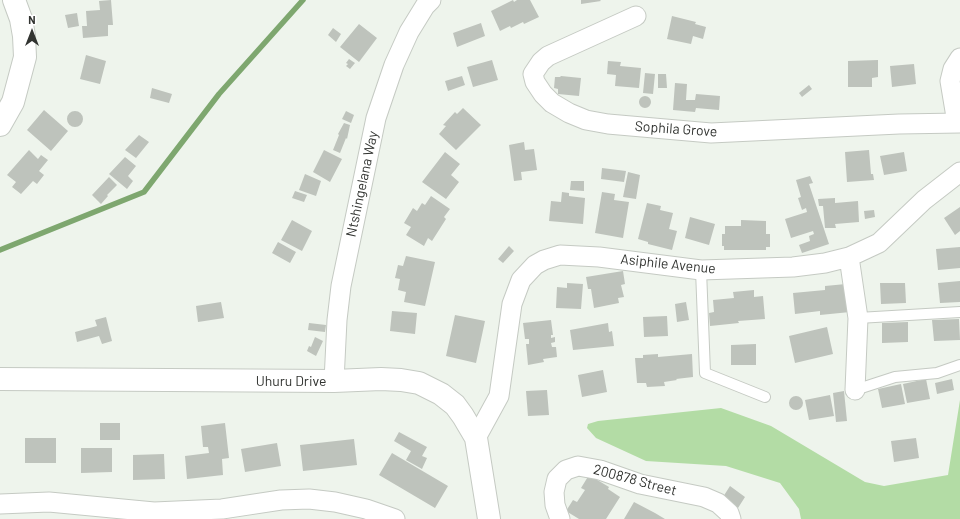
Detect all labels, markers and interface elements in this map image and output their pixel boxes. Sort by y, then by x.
north arrow [12,12,52,52]
text: N [28,13,36,26]
street label: Sophila Grove [634,118,718,140]
street label: Ntshingelana Way [343,129,381,239]
street label: Asiphile Avenue [620,251,716,277]
street label: Uhuru Drive [256,373,326,389]
street label: 200878 Street [592,461,678,499]

